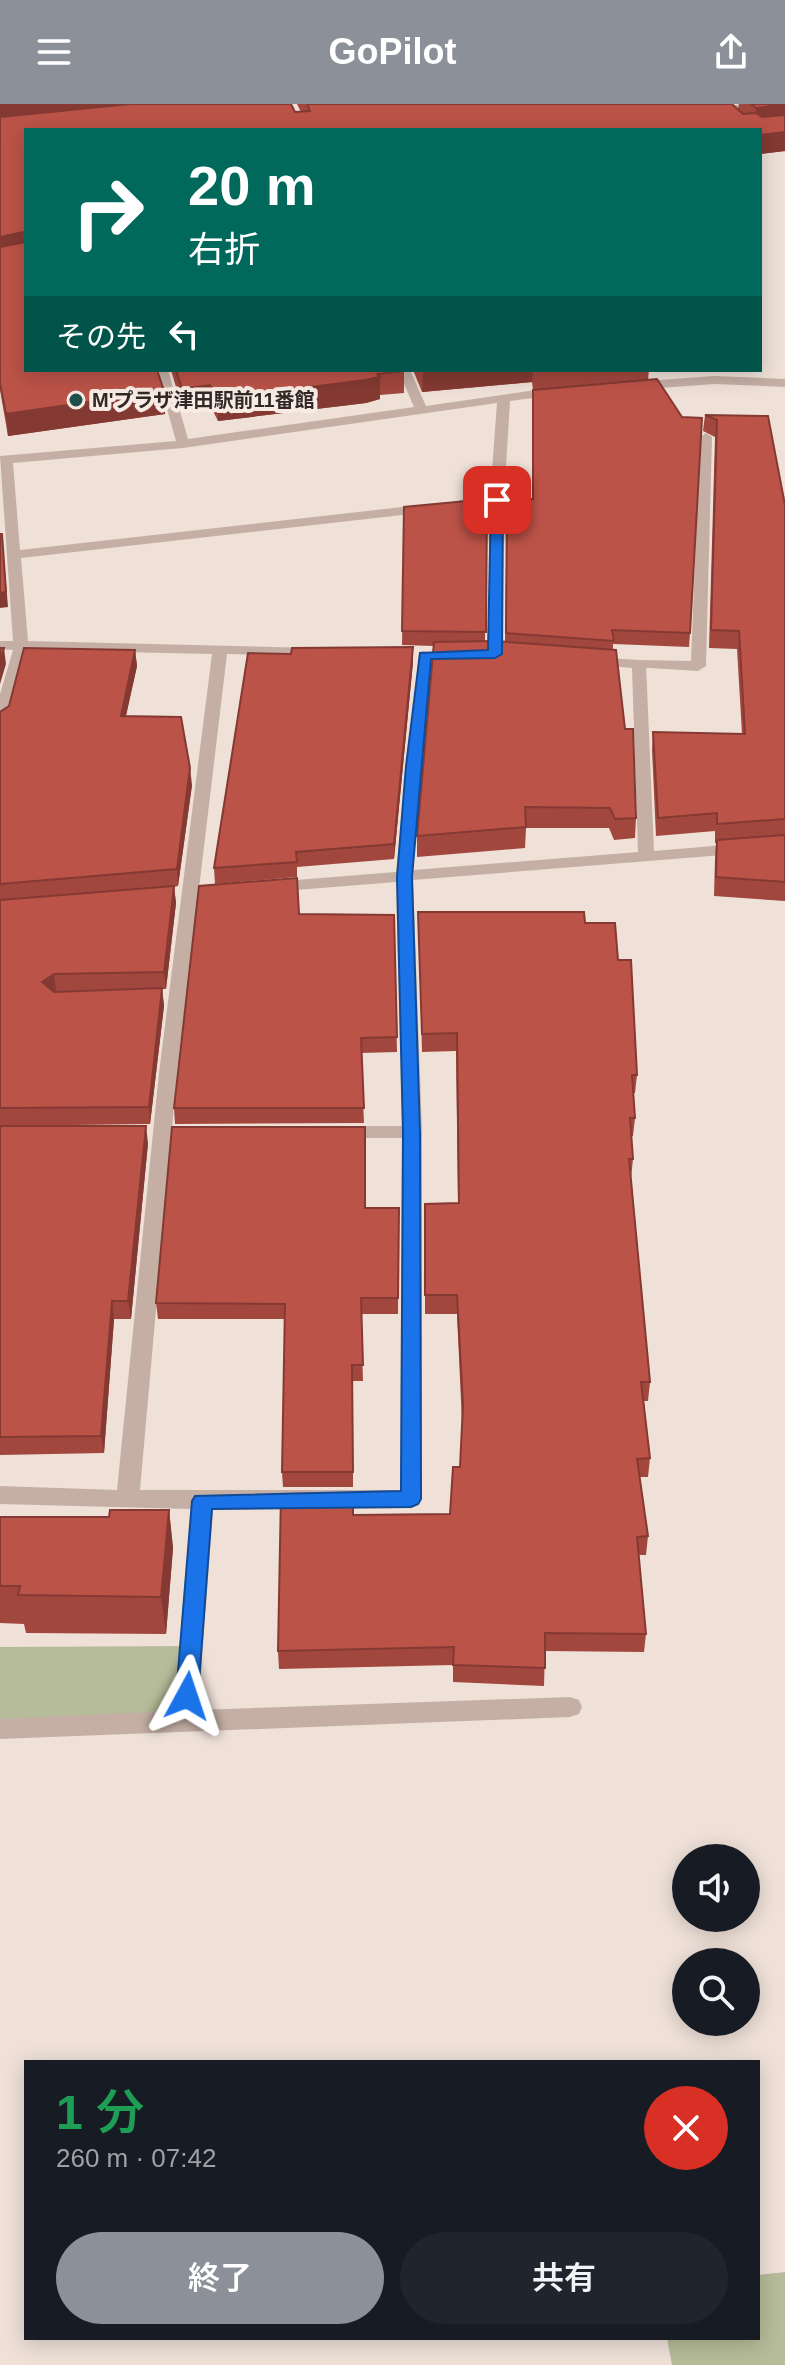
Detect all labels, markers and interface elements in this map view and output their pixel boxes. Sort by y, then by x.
icon: menu [32,30,76,74]
icon: share [709,30,753,74]
text: GoPilot [329,31,457,72]
text: 20 m [188,154,316,217]
icon: right [56,160,160,264]
text: 右折 [188,229,260,270]
icon: left [162,312,206,356]
text: その先 [56,320,146,353]
place label: M'プラザ津田駅前11番館 [92,389,315,411]
marker: M'プラザ津田駅前11番館 [67,391,85,409]
pin [463,466,531,534]
icon: arrive [475,478,519,522]
position arrow [145,1654,229,1738]
map controls [672,1844,760,2036]
button: sound [672,1844,760,1932]
button: search [672,1948,760,2036]
text: 1 分 [56,2086,144,2139]
button: close [644,2086,728,2170]
text: 260 m · 07:42 [56,2143,216,2173]
button: 終了 [56,2232,384,2324]
button: 共有 [400,2232,728,2324]

